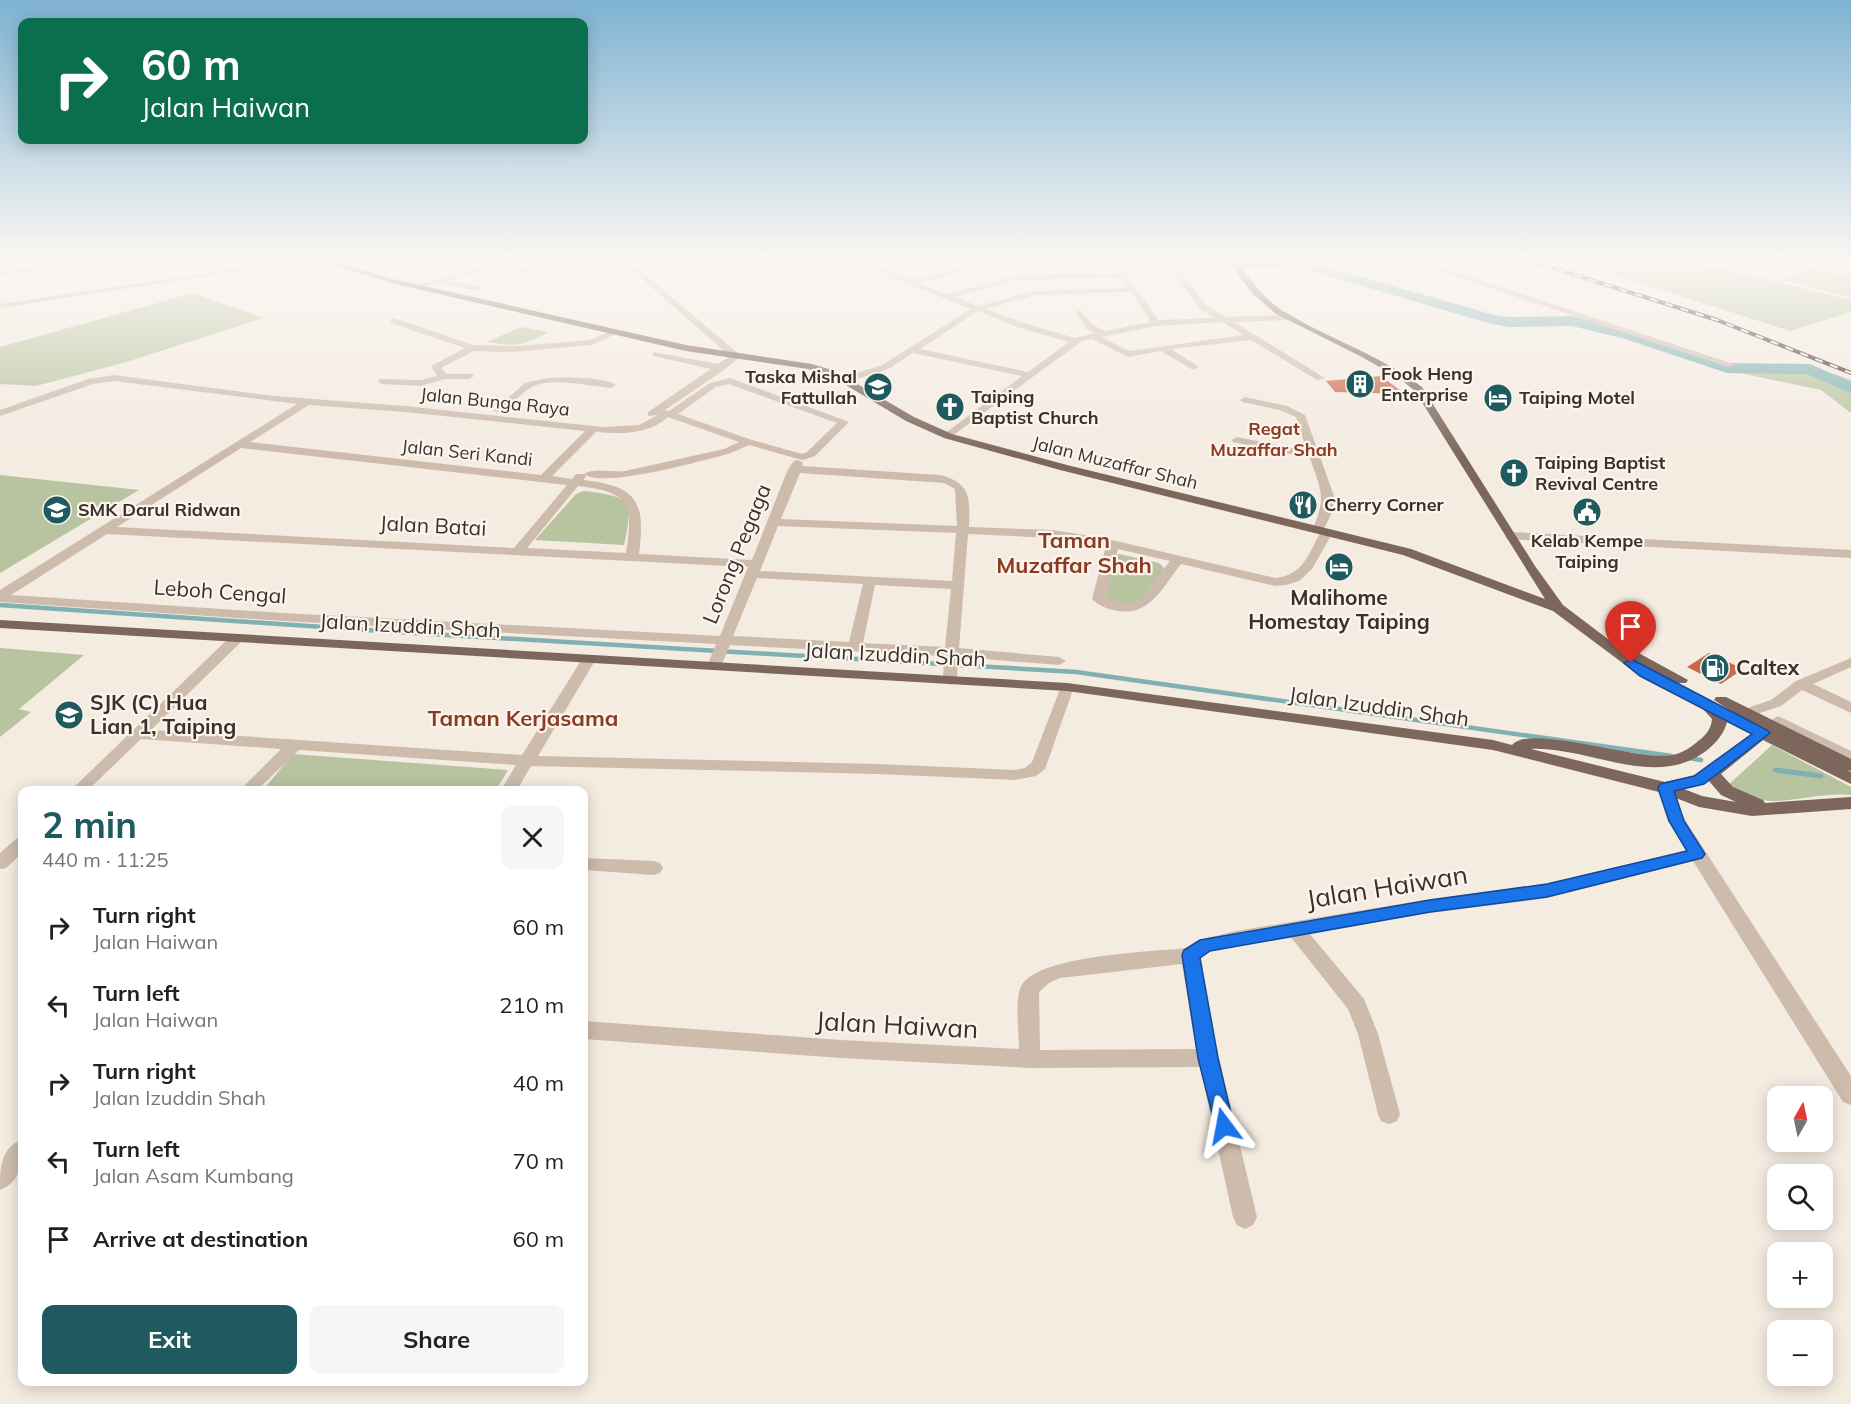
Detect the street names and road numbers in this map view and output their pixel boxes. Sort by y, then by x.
street label: Jalan Bunga Raya [419,382,571,421]
street label: Jalan Muzaffar Shah [1030,431,1200,494]
street label: Jalan Seri Kandi [400,434,534,471]
street label: Lorong Pegaga [696,480,776,627]
street label: Jalan Batai [379,509,487,541]
street label: Leboh Cengal [153,573,287,609]
street label: Jalan Izuddin Shah [319,607,501,643]
street label: Jalan Izuddin Shah [804,636,986,672]
street label: Jalan Izuddin Shah [1287,680,1471,732]
street label: Jalan Haiwan [1304,857,1470,916]
street label: Jalan Haiwan [815,1004,979,1045]

